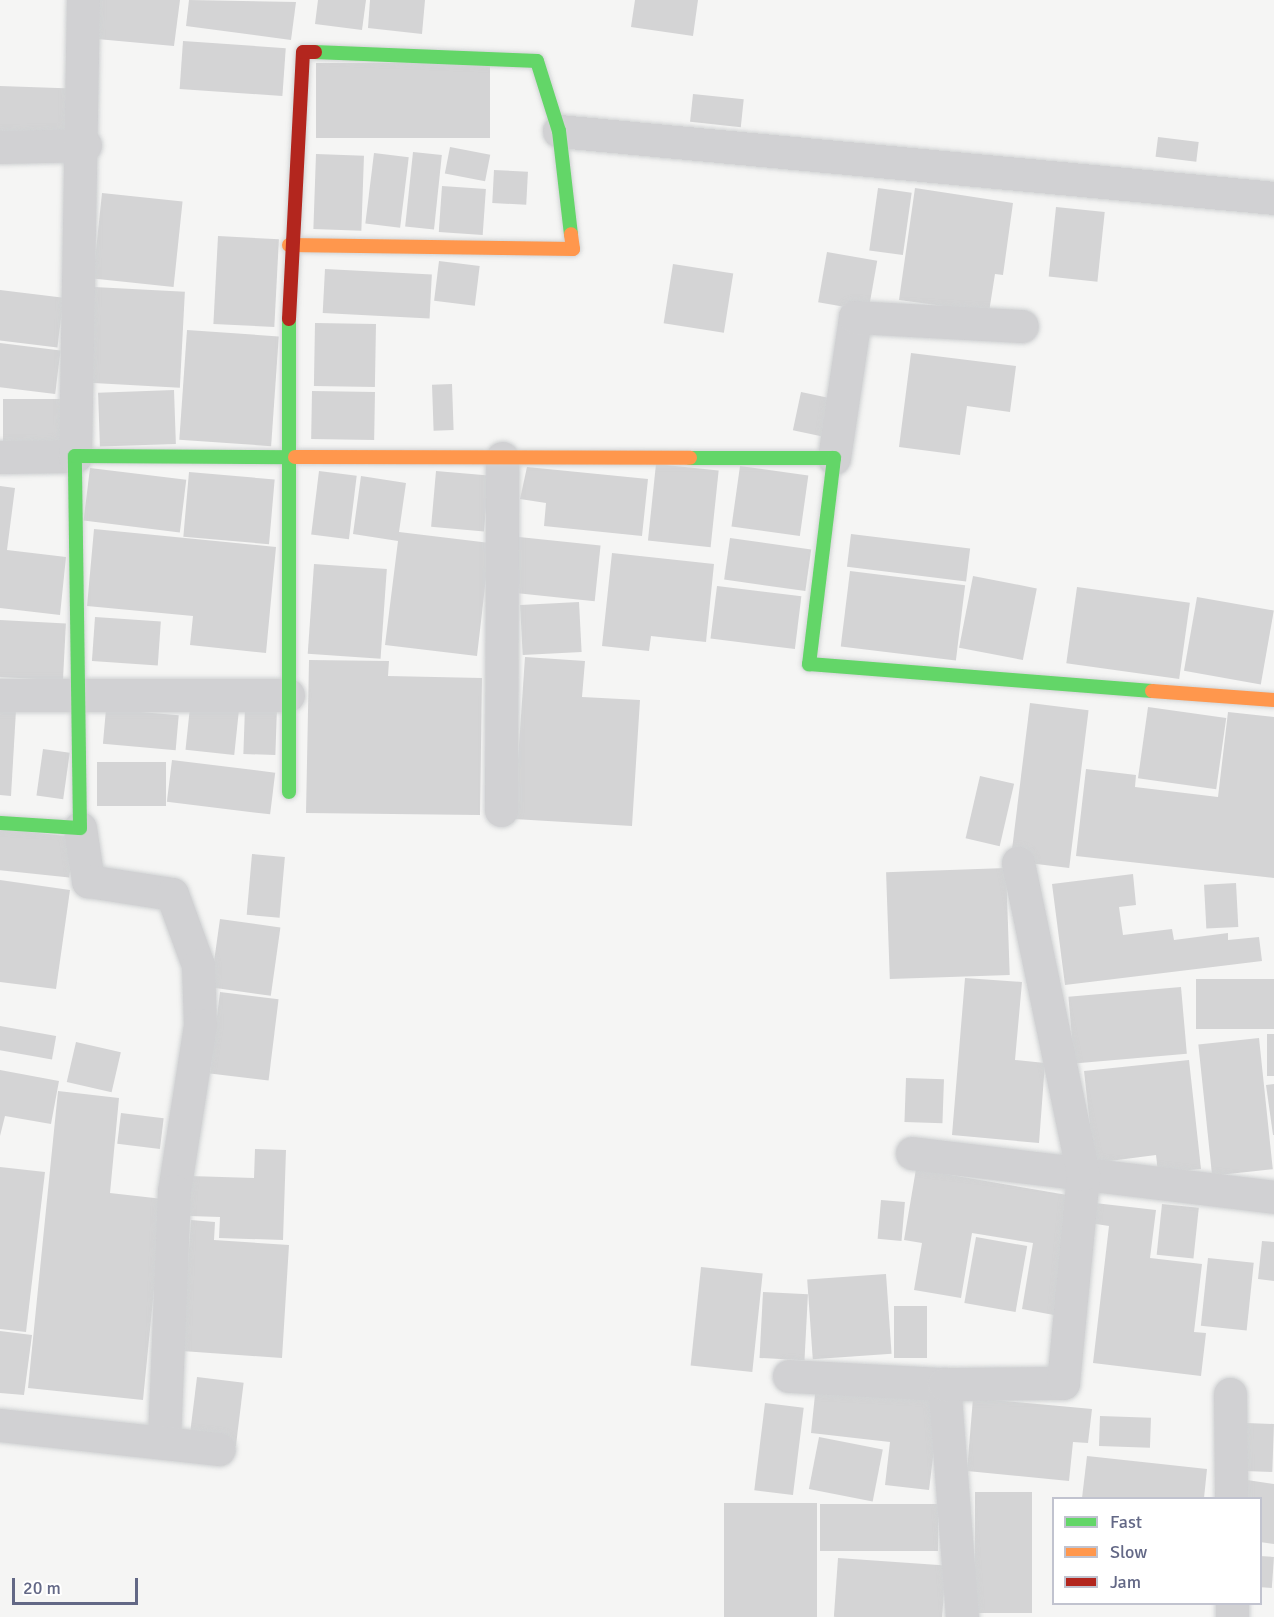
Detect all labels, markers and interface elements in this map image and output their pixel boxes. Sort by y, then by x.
legend [1052,1497,1262,1605]
text: Fast [1110,1511,1142,1533]
text: Slow [1110,1541,1147,1563]
scale bar [15,1566,141,1604]
text: Jam [1110,1571,1141,1593]
text: 20 m [23,1577,61,1599]

